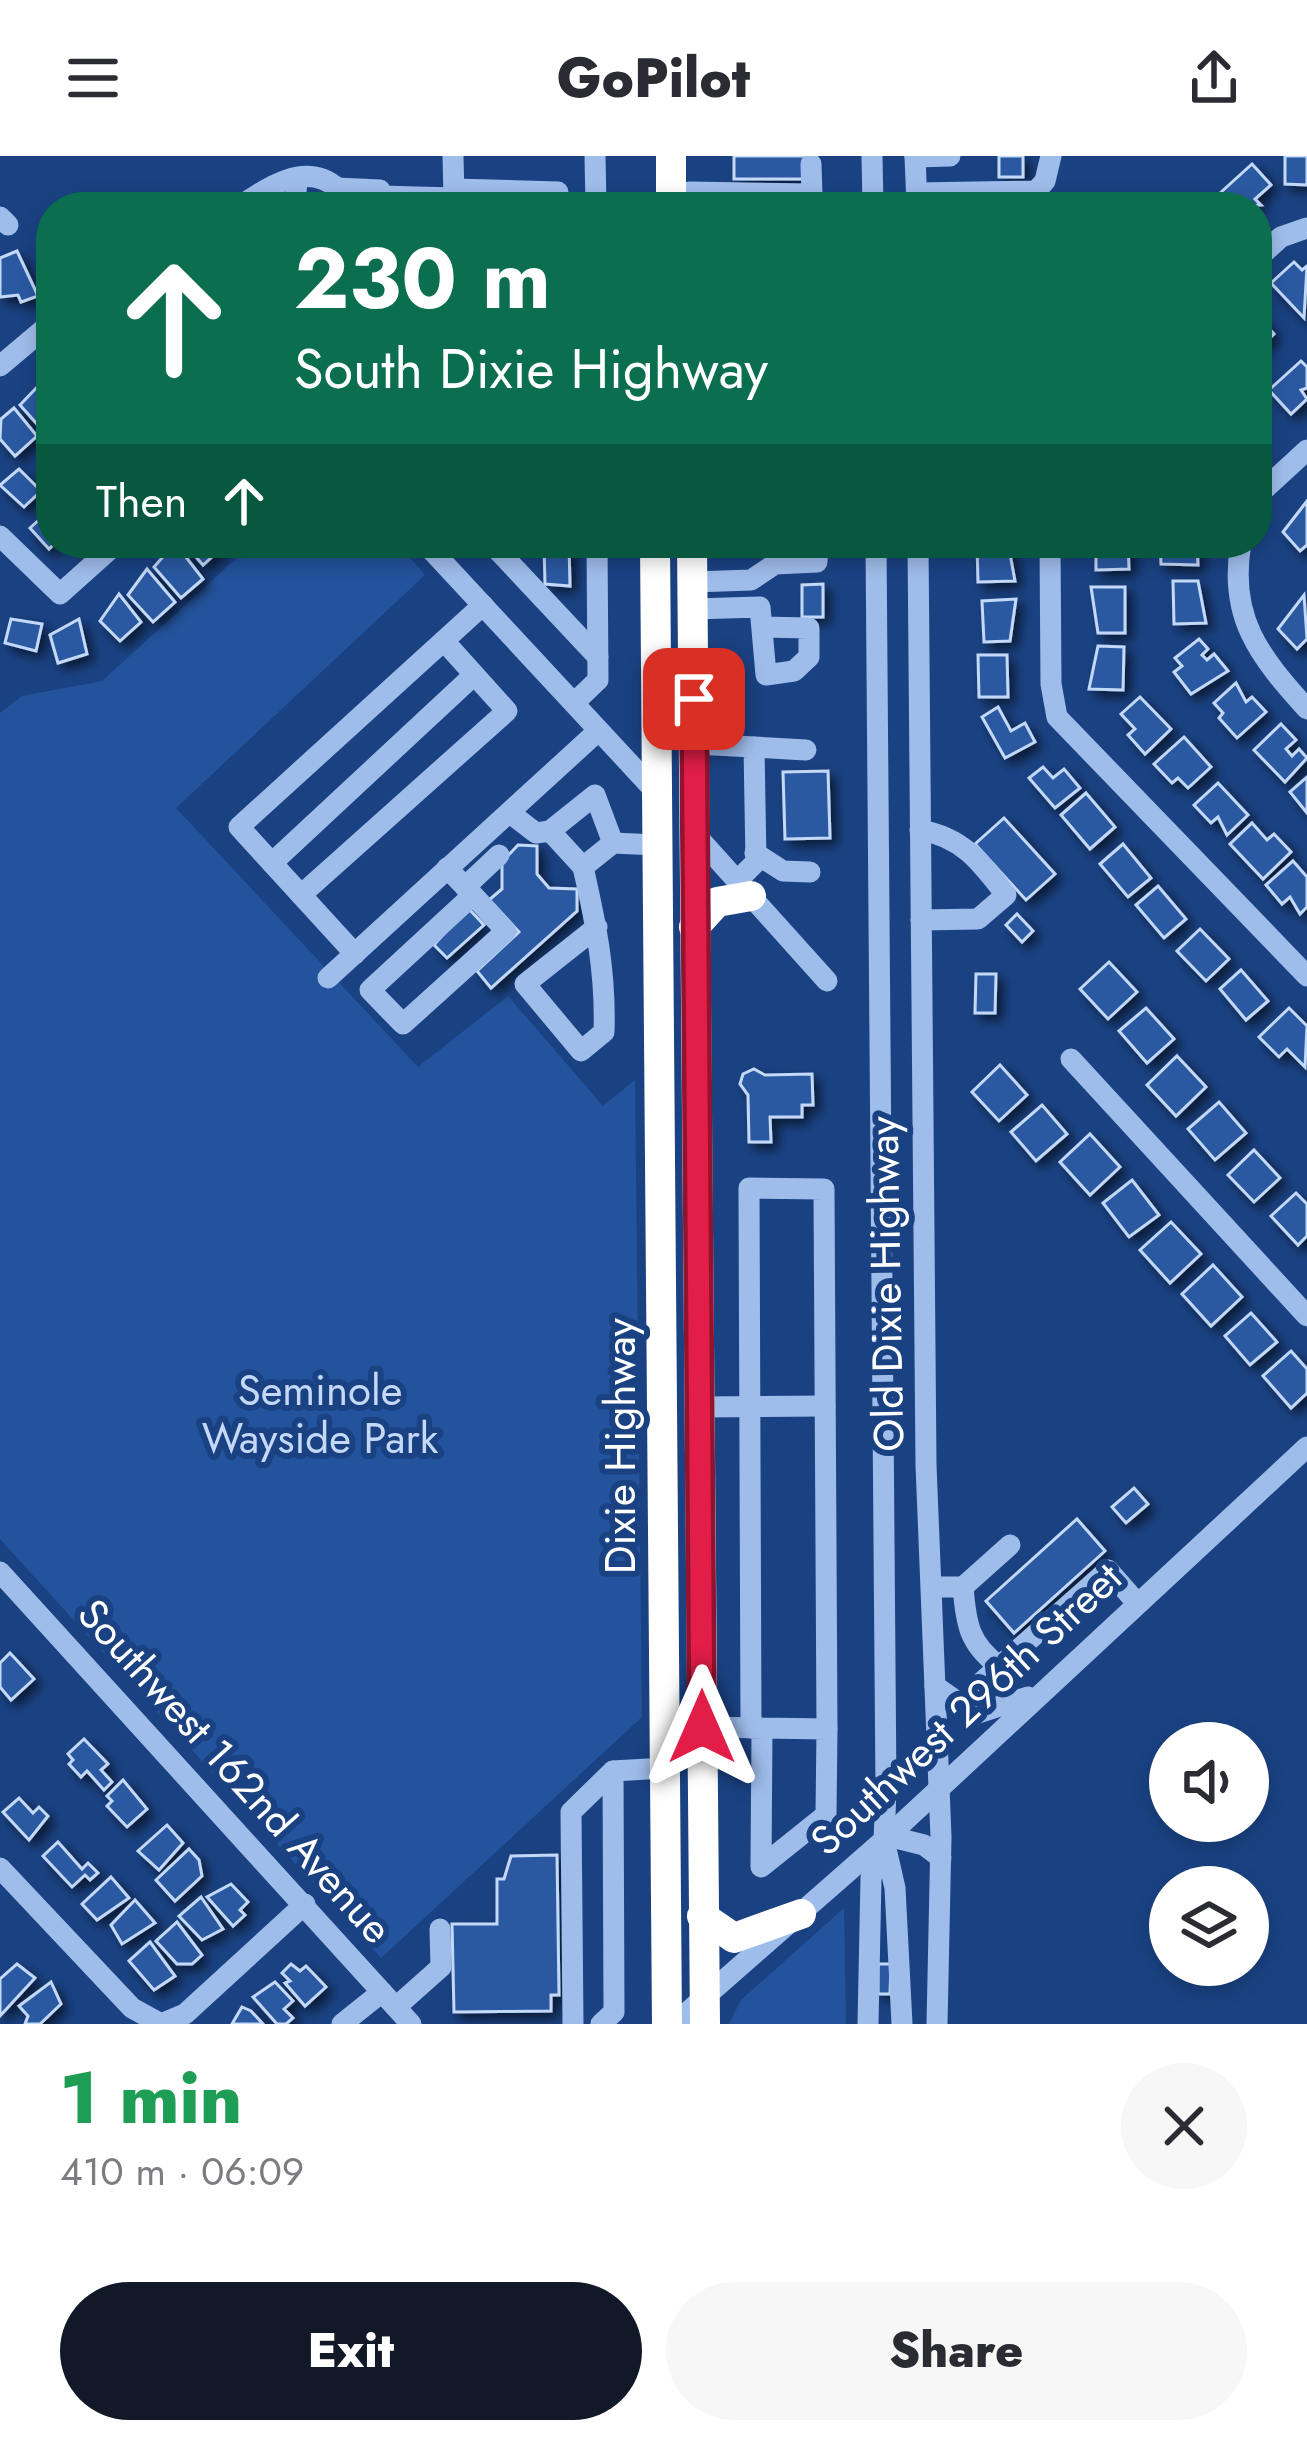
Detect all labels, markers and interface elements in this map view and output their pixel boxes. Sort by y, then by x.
text: GoPilot [557,39,750,117]
icon: menu [60,45,126,111]
icon: share [1181,45,1247,111]
text: 230 m [294,218,551,340]
icon: ahead [96,240,252,396]
text: South Dixie Highway [294,330,768,408]
icon: ahead [211,468,277,534]
text: Then [96,469,187,534]
pin [643,648,745,750]
icon: arrive [661,666,727,732]
street label: Old Dixie Highway [853,1115,919,1452]
street label: Dixie Highway [590,1317,651,1574]
park label: Seminole Wayside Park [202,1360,439,1469]
street label: Southwest 296th Street [797,1548,1135,1870]
street label: Southwest 162nd Avenue [63,1585,407,1957]
position arrow [639,1664,765,1790]
map controls [1149,1722,1269,1986]
button: sound [1149,1722,1269,1842]
button: layers [1149,1866,1269,1986]
text: 1 min [60,2046,242,2150]
button: close [1121,2063,1247,2189]
text: 410 m · 06:09 [60,2143,304,2200]
button: Exit [60,2282,642,2420]
button: Share [666,2282,1247,2420]

